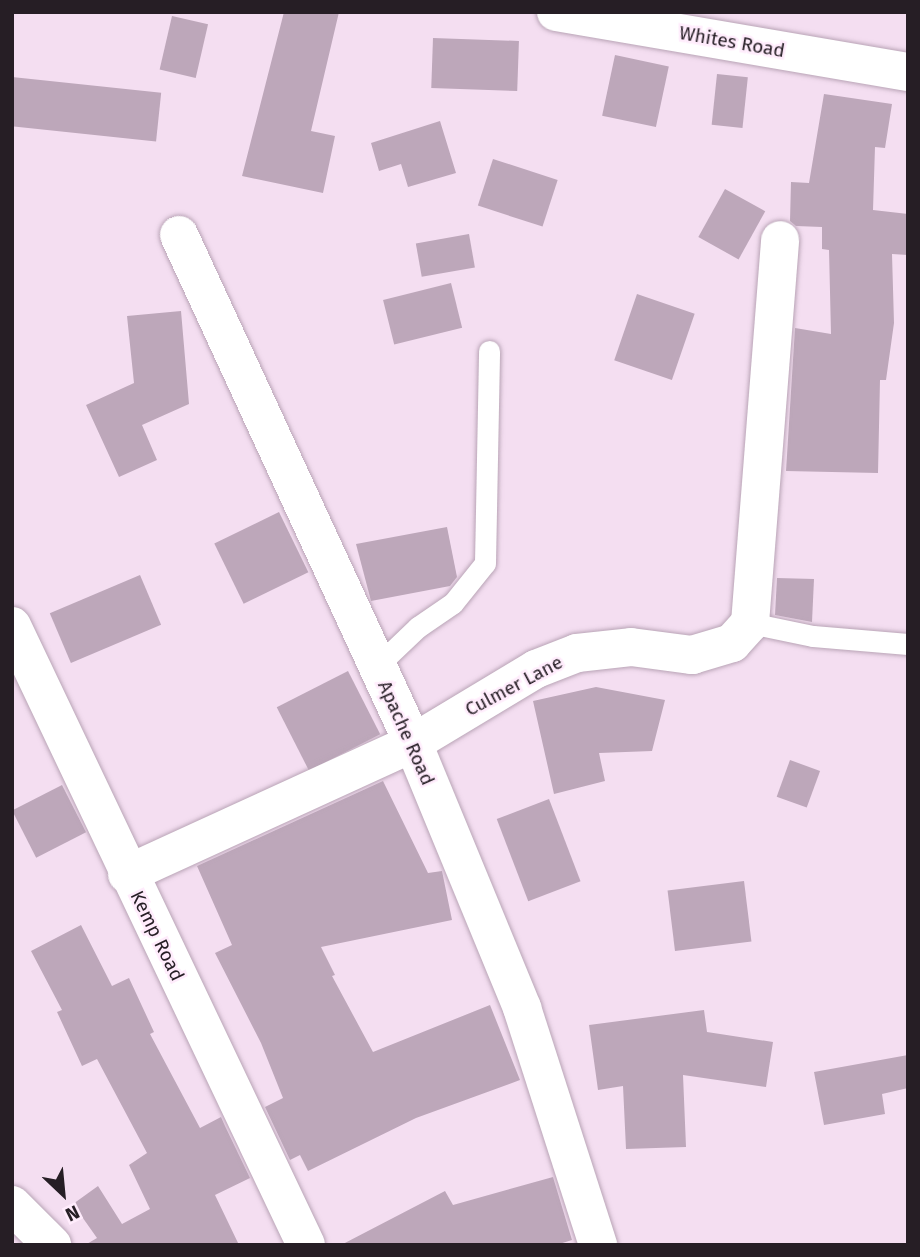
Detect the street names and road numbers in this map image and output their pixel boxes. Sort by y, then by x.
street label: Whites Road [677,21,787,63]
street label: Culmer Lane [461,651,567,721]
street label: Apache Road [373,677,439,789]
street label: Kemp Road [125,887,189,985]

